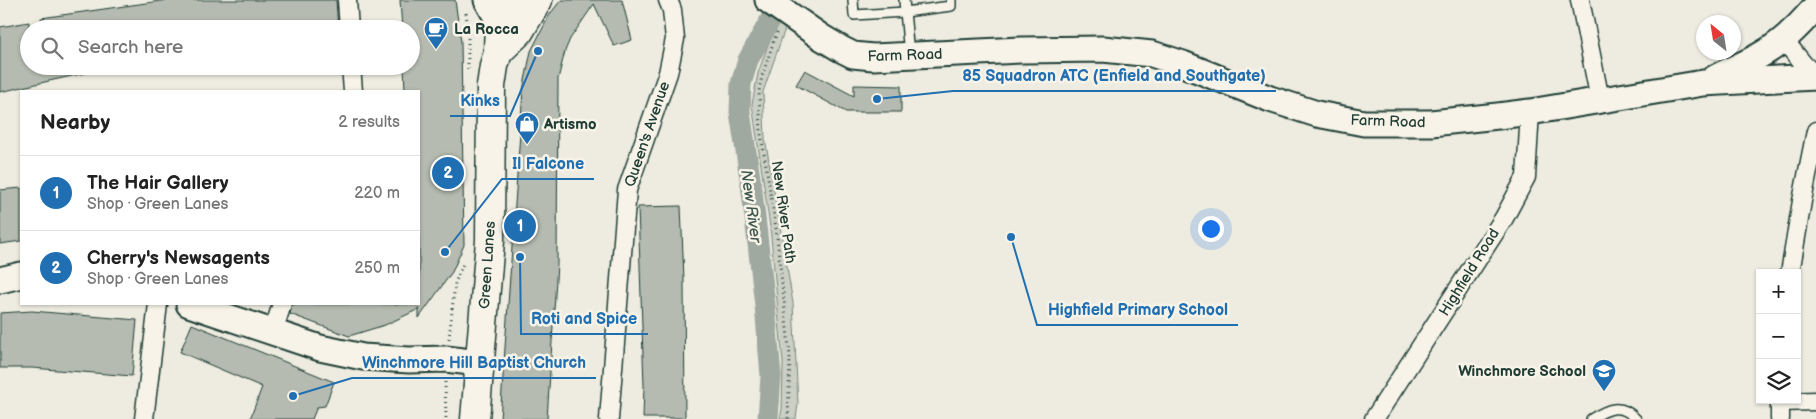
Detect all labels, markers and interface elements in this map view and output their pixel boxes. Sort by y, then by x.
north arrow [1696,15,1741,60]
cafe icon: La Rocca [423,16,449,50]
search box [20,20,420,75]
place label: La Rocca [454,20,519,39]
icon: search [38,34,66,62]
text: Search here [78,36,183,59]
street label: Farm Road [867,45,943,66]
callout: 85 Squadron ATC (Enfield and Southgate) [953,60,1276,91]
text: 85 Squadron ATC (Enfield and Southgate) [962,67,1266,86]
street label: Queen's Avenue [621,79,674,189]
callout: Kinks [450,85,510,116]
text: Kinks [460,92,500,111]
text: Nearby [40,110,110,135]
shop icon: Artismo [514,111,540,145]
street label: Farm Road [1350,111,1426,132]
text: 2 results [338,113,400,132]
place label: Artismo [543,115,597,134]
callout: Il Falcone [502,148,594,179]
pin: 2 [432,154,464,192]
text: Il Falcone [512,155,584,174]
street label: New River Path [767,159,800,265]
water label: New River [736,169,765,245]
text: The Hair Gallery [87,172,229,195]
text: 1 [53,184,59,203]
text: 220 m [354,184,400,203]
text: Shop · Green Lanes [87,195,228,214]
pin: 1 [504,207,536,245]
your location [1198,216,1224,242]
street label: Green Lanes [475,220,500,310]
street label: Highfield Road [1435,225,1504,320]
text: Cherry's Newsagents [87,247,270,270]
text: 2 [51,259,61,278]
text: 250 m [354,259,400,278]
map controls [1756,269,1801,404]
button: + [1756,269,1801,314]
text: Shop · Green Lanes [87,270,228,289]
callout: Highfield Primary School [1037,294,1238,325]
text: Highfield Primary School [1048,301,1228,320]
callout: Roti and Spice [521,303,648,334]
text: Roti and Spice [531,310,637,329]
button: − [1756,314,1801,359]
callout: Winchmore Hill Baptist Church [352,347,596,378]
text: Winchmore Hill Baptist Church [362,354,586,373]
school or university icon: Winchmore School [1591,358,1617,392]
button: layers [1756,359,1801,404]
place label: Winchmore School [1458,362,1586,381]

